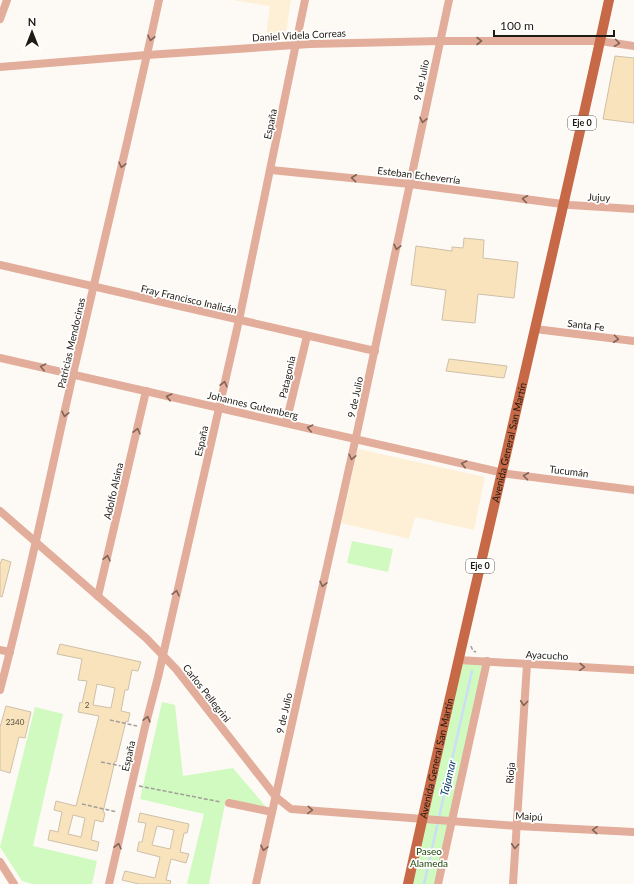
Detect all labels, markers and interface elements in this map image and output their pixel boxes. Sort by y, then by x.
north arrow [12,12,52,52]
scale bar [494,12,614,38]
text: N [28,15,36,28]
text: 100 m [500,18,534,33]
street label: Daniel Videla Correas [252,27,346,43]
one-way arrow [147,35,155,41]
one-way arrow [476,37,482,45]
one-way arrow [614,38,620,47]
street label: 9 de Julio [411,58,431,102]
street label: España [261,107,279,140]
road number: Eje 0 [568,116,596,130]
one-way arrow [420,117,428,123]
one-way arrow [118,161,127,168]
street label: Esteban Echeverría [377,164,461,186]
one-way arrow [351,174,357,183]
street label: Jujuy [587,190,612,204]
one-way arrow [522,195,528,204]
one-way arrow [393,244,401,251]
street label: Fray Francisco Inalicán [140,282,238,316]
street label: Patricias Mendocinas [55,296,87,390]
street label: Santa Fe [567,317,605,333]
one-way arrow [613,334,619,343]
street label: Patagonia [276,355,298,399]
one-way arrow [39,364,46,372]
street label: 9 de Julio [345,375,365,419]
one-way arrow [219,381,228,388]
street label: Avenida General San Martín [489,381,528,504]
street label: Johannes Gutemberg [206,389,300,421]
one-way arrow [166,393,172,401]
one-way arrow [61,411,69,418]
street label: España [192,424,210,458]
one-way arrow [307,425,313,433]
one-way arrow [132,428,140,434]
one-way arrow [348,454,356,460]
one-way arrow [461,460,467,468]
street label: Adolfo Alsina [101,461,125,521]
street label: Tucumán [549,463,589,479]
one-way arrow [523,472,529,481]
one-way arrow [103,555,111,561]
road number: Eje 0 [466,559,494,573]
one-way arrow [320,580,328,587]
one-way arrow [172,590,180,596]
street label: Ayacucho [525,648,569,662]
street label: Carlos Pellegrini [181,662,233,724]
one-way arrow [579,663,585,671]
street label: 9 de Julio [273,691,295,735]
street label: Avenida General San Martín [417,697,456,819]
house number: 2 [85,700,90,710]
one-way arrow [520,700,529,706]
one-way arrow [142,716,150,723]
house number: 2340 [6,717,25,727]
street label: España [119,739,137,773]
water label: Tajamar [437,758,458,797]
street label: Rioja [503,762,517,784]
one-way arrow [307,805,313,814]
street label: Maipú [515,809,543,823]
one-way arrow [592,826,598,834]
one-way arrow [113,843,121,849]
one-way arrow [511,843,520,850]
one-way arrow [261,845,269,851]
park label: Paseo Alameda [410,845,448,869]

